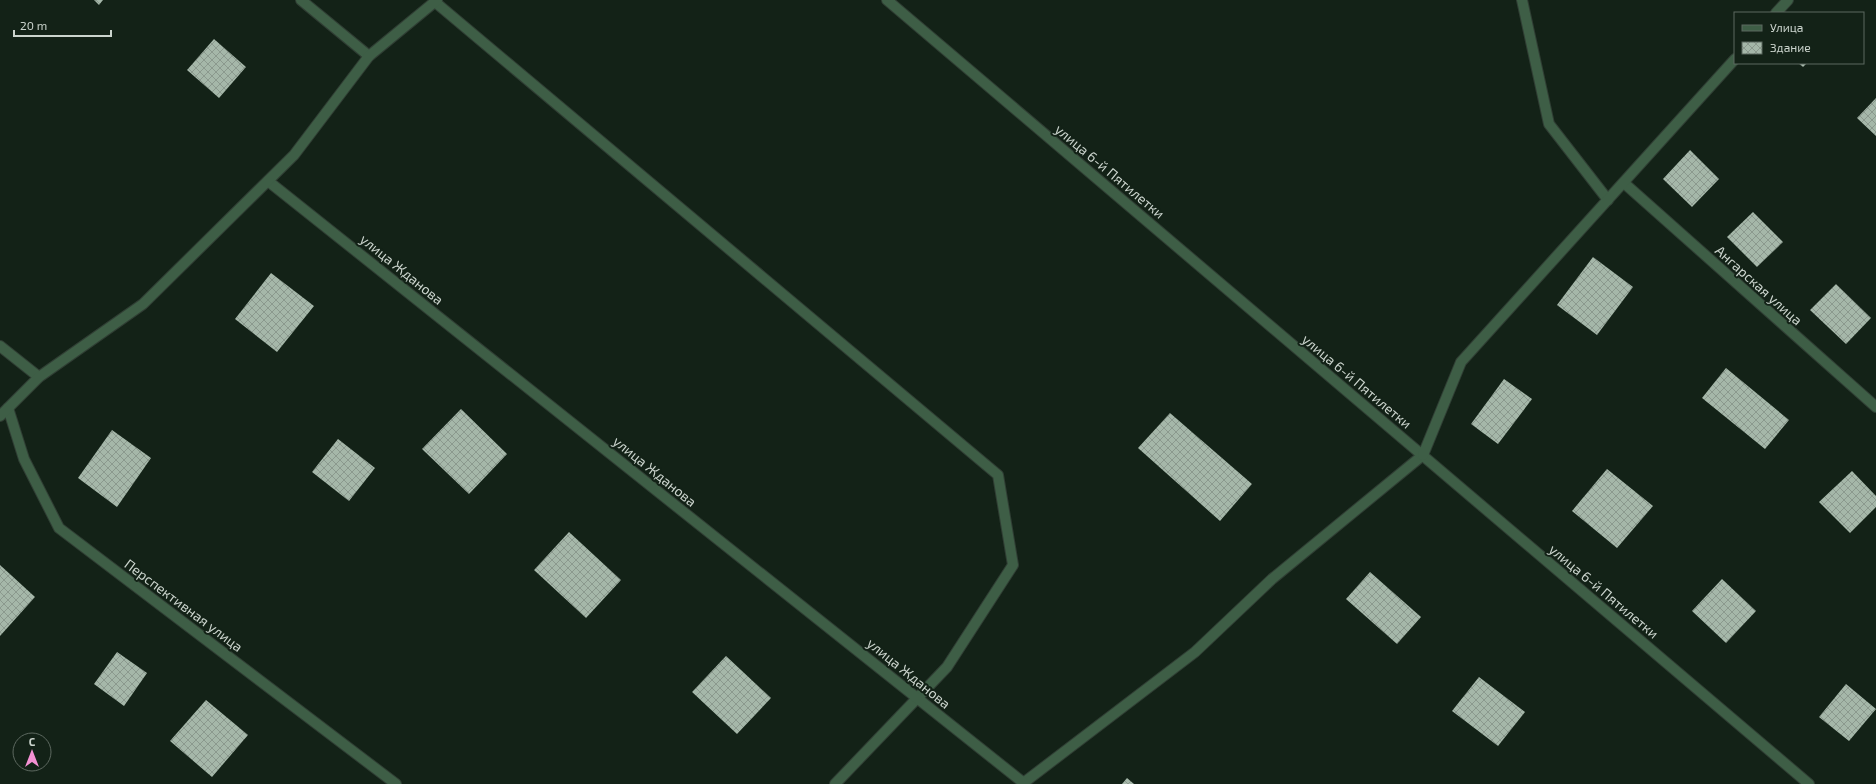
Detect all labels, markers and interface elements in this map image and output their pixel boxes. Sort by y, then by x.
scale bar [14,12,111,38]
legend [1734,12,1864,64]
text: 20 m [20,18,47,32]
text: Улица [1770,20,1803,34]
text: Здание [1770,40,1811,54]
street label: улица 6-й Пятилетки [1052,120,1168,222]
street label: улица Жданова [357,230,447,308]
street label: Ангарская улица [1712,241,1806,329]
street label: улица 6-й Пятилетки [1299,330,1415,432]
street label: улица Жданова [610,432,700,510]
street label: улица 6-й Пятилетки [1546,540,1662,642]
street label: Перспективная улица [122,555,246,655]
street label: улица Жданова [864,634,954,712]
north arrow [12,732,52,772]
text: С [29,735,36,748]

